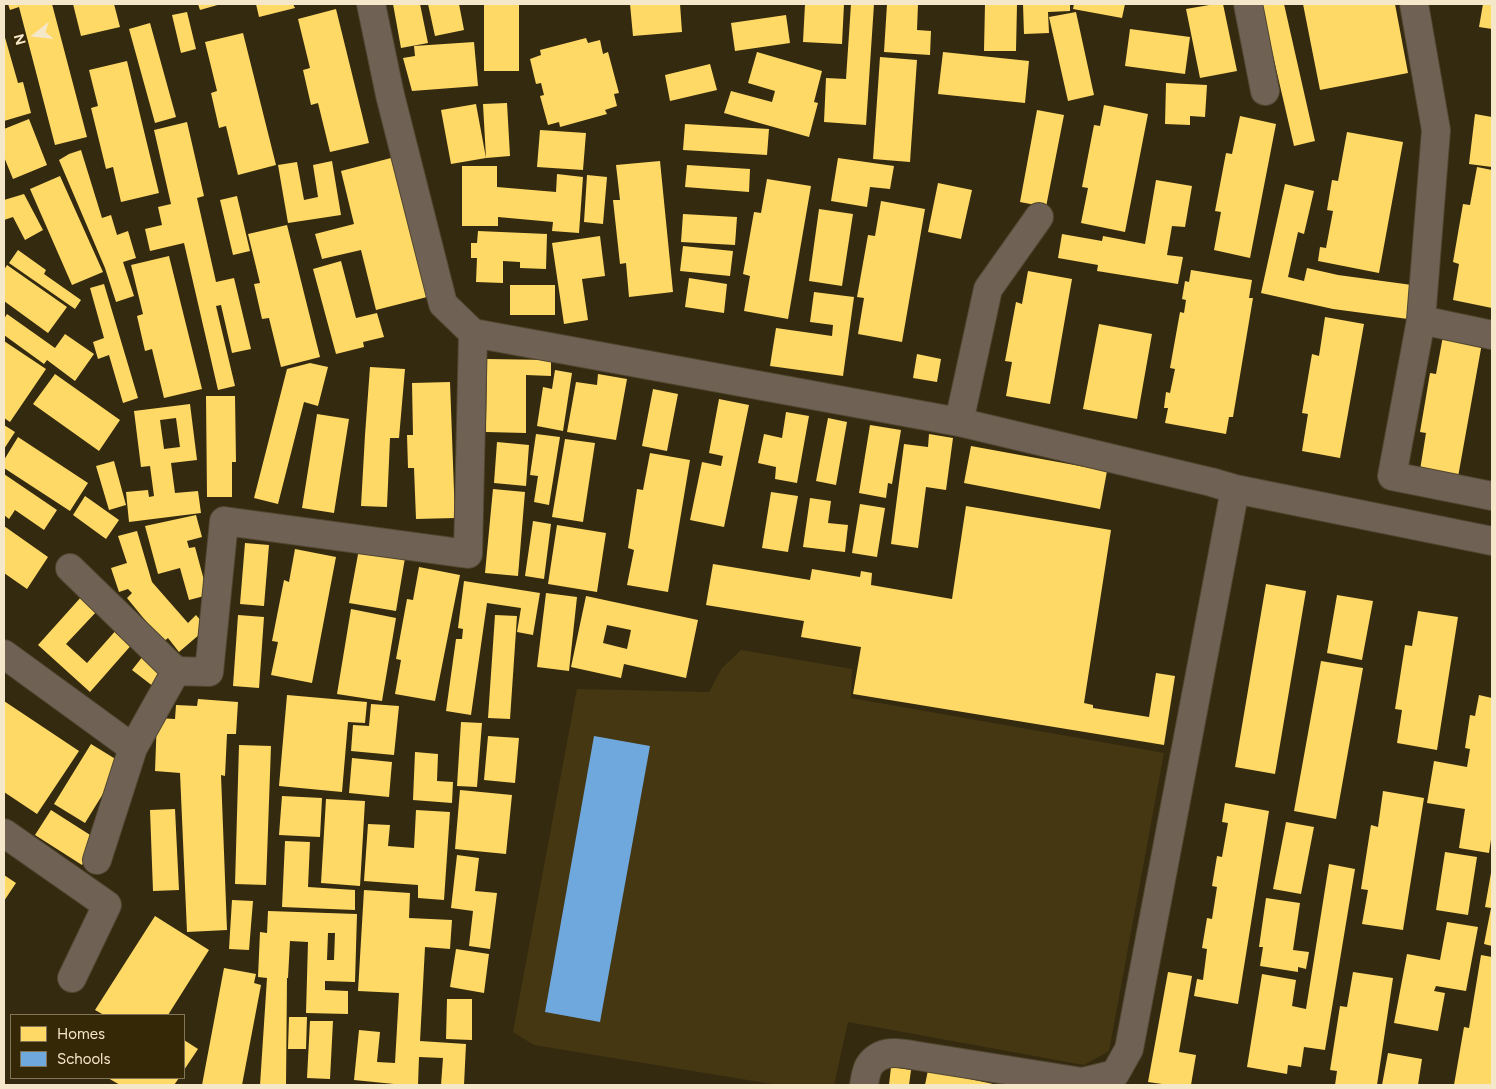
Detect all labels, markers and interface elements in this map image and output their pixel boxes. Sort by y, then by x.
north arrow [10,10,60,60]
text: N [10,32,30,47]
legend [10,1014,185,1079]
text: Homes [57,1025,105,1043]
text: Schools [57,1050,110,1068]

